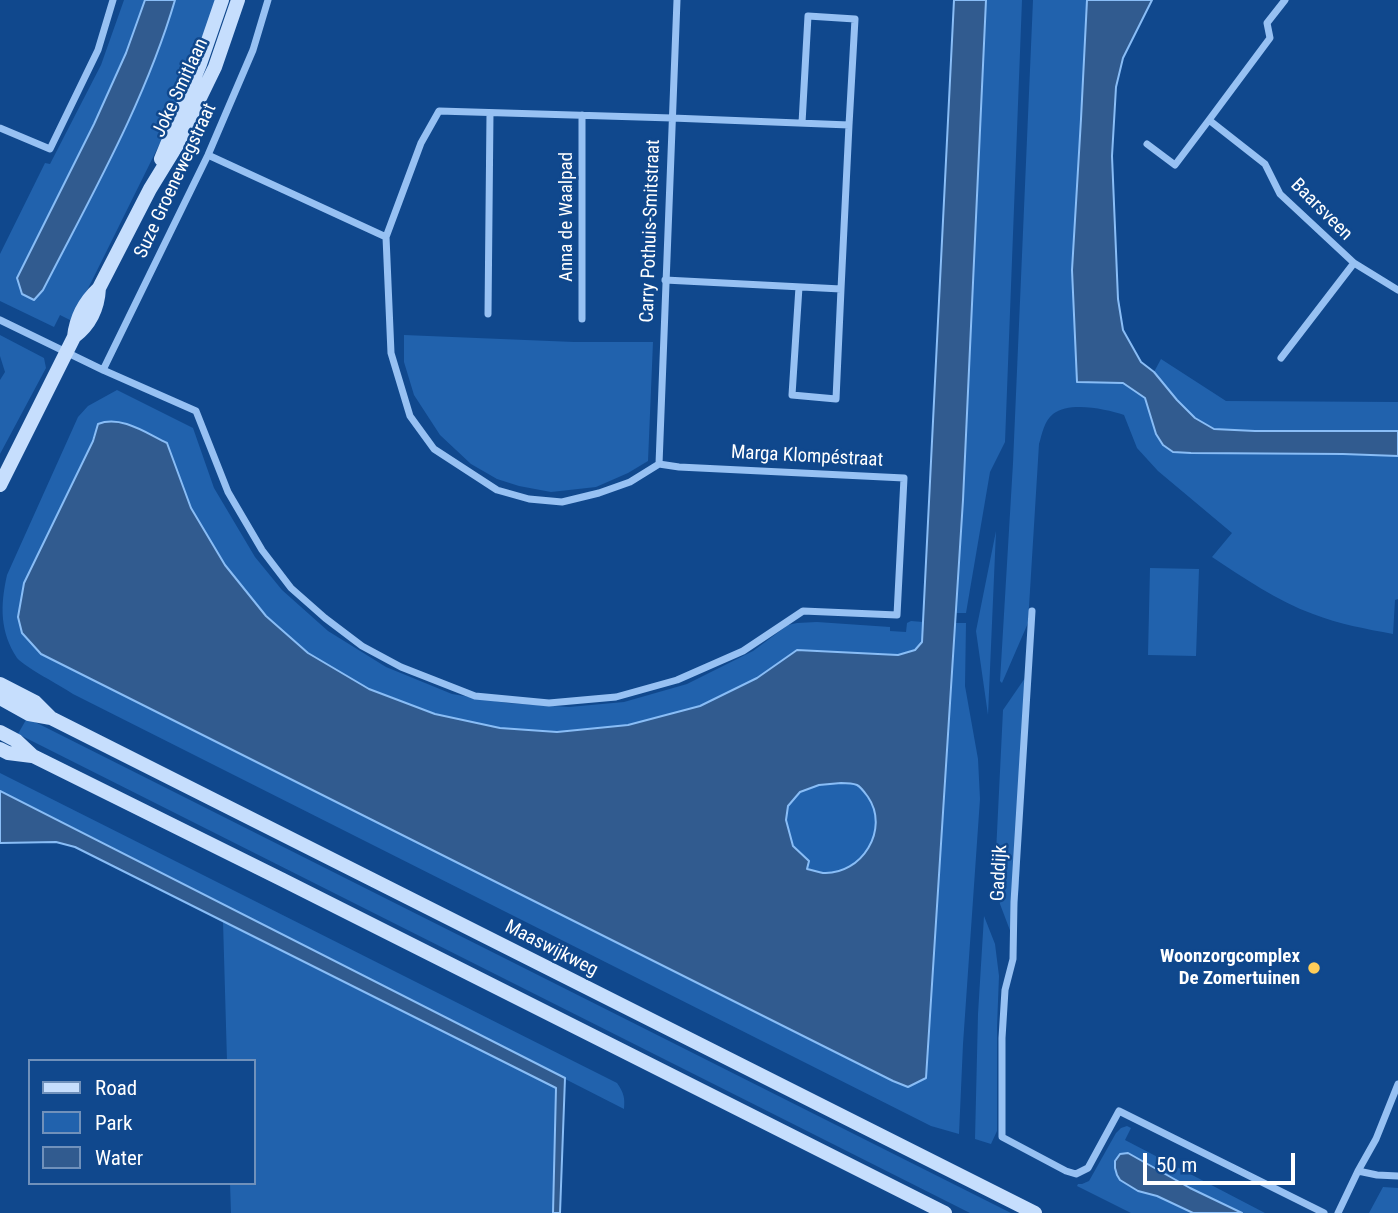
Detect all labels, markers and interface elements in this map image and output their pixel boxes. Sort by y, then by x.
street label: Joke Smitlaan [148,35,214,141]
street label: Suze Groenewegstraat [130,100,222,262]
street label: Carry Pothuis-Smitstraat [636,139,666,323]
street label: Anna de Waalpad [556,152,578,282]
street label: Baarsveen [1285,174,1357,246]
street label: Marga Klompéstraat [730,442,884,472]
street label: Gaddijk [987,844,1013,902]
street label: Maaswijkweg [501,916,601,982]
place label: Woonzorgcomplex De Zomertuinen [1160,946,1300,990]
marker: Woonzorgcomplex De Zomertuinen [1306,960,1322,976]
legend [28,1059,256,1185]
text: Road [95,1076,137,1100]
text: Park [95,1111,132,1135]
scale bar [1146,1140,1298,1184]
text: Water [95,1146,143,1170]
text: 50 m [1156,1153,1197,1177]

